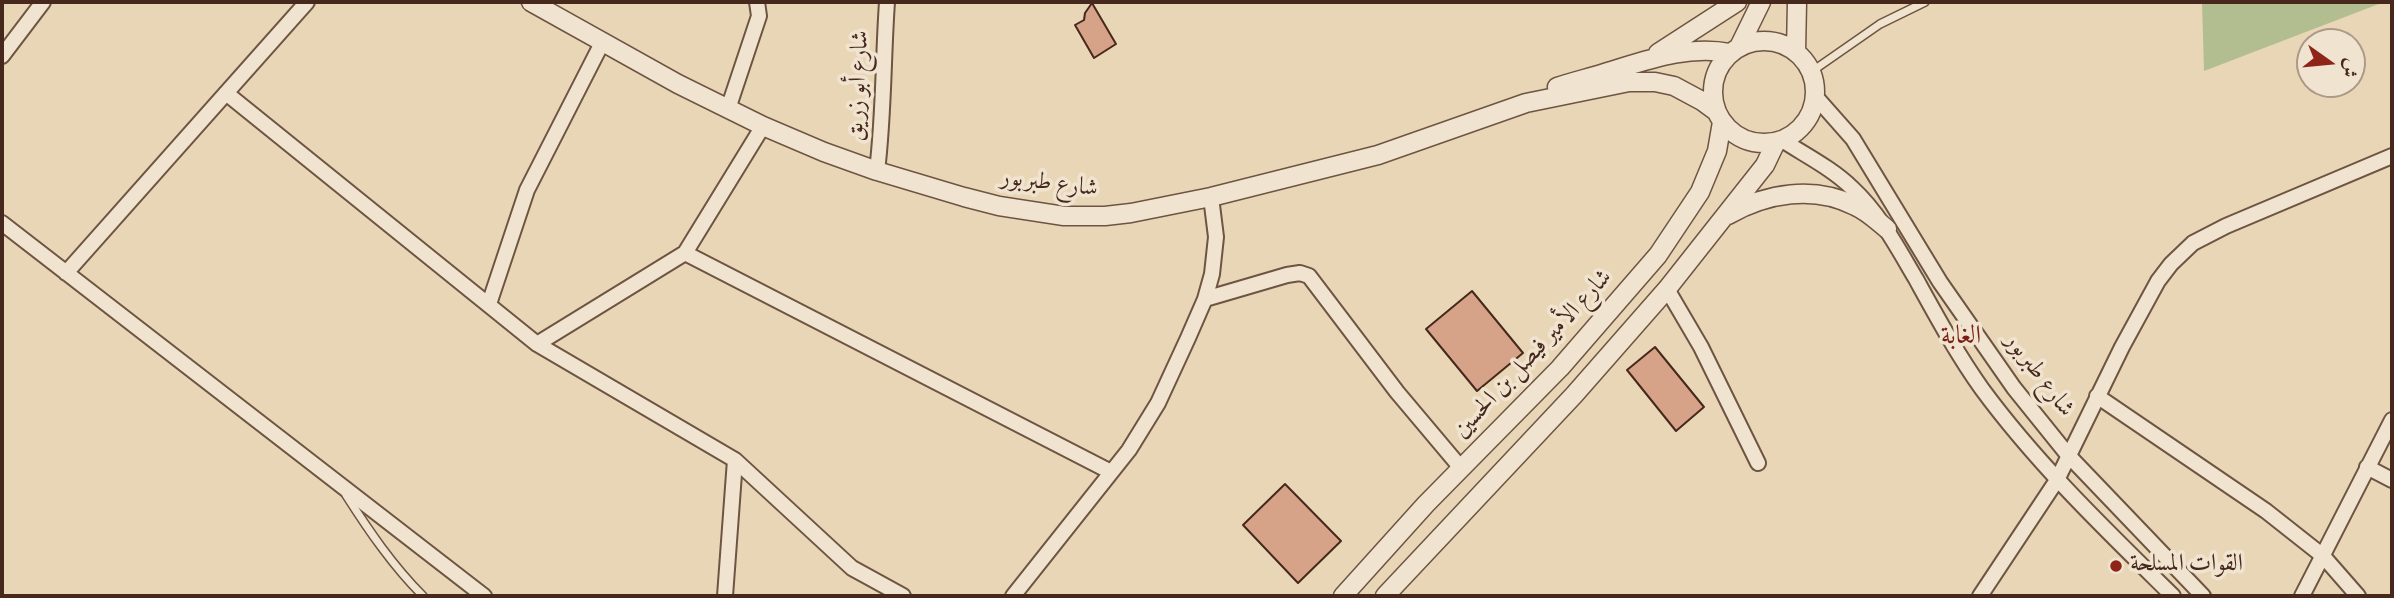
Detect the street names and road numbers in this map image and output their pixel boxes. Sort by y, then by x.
street label: شارع أبو زريق [843,30,877,142]
street label: شارع طبربور [999,165,1099,205]
street label: شارع الأمير فيصل بن الحسين [1448,265,1620,445]
street label: شارع طبربور [1997,328,2079,424]

